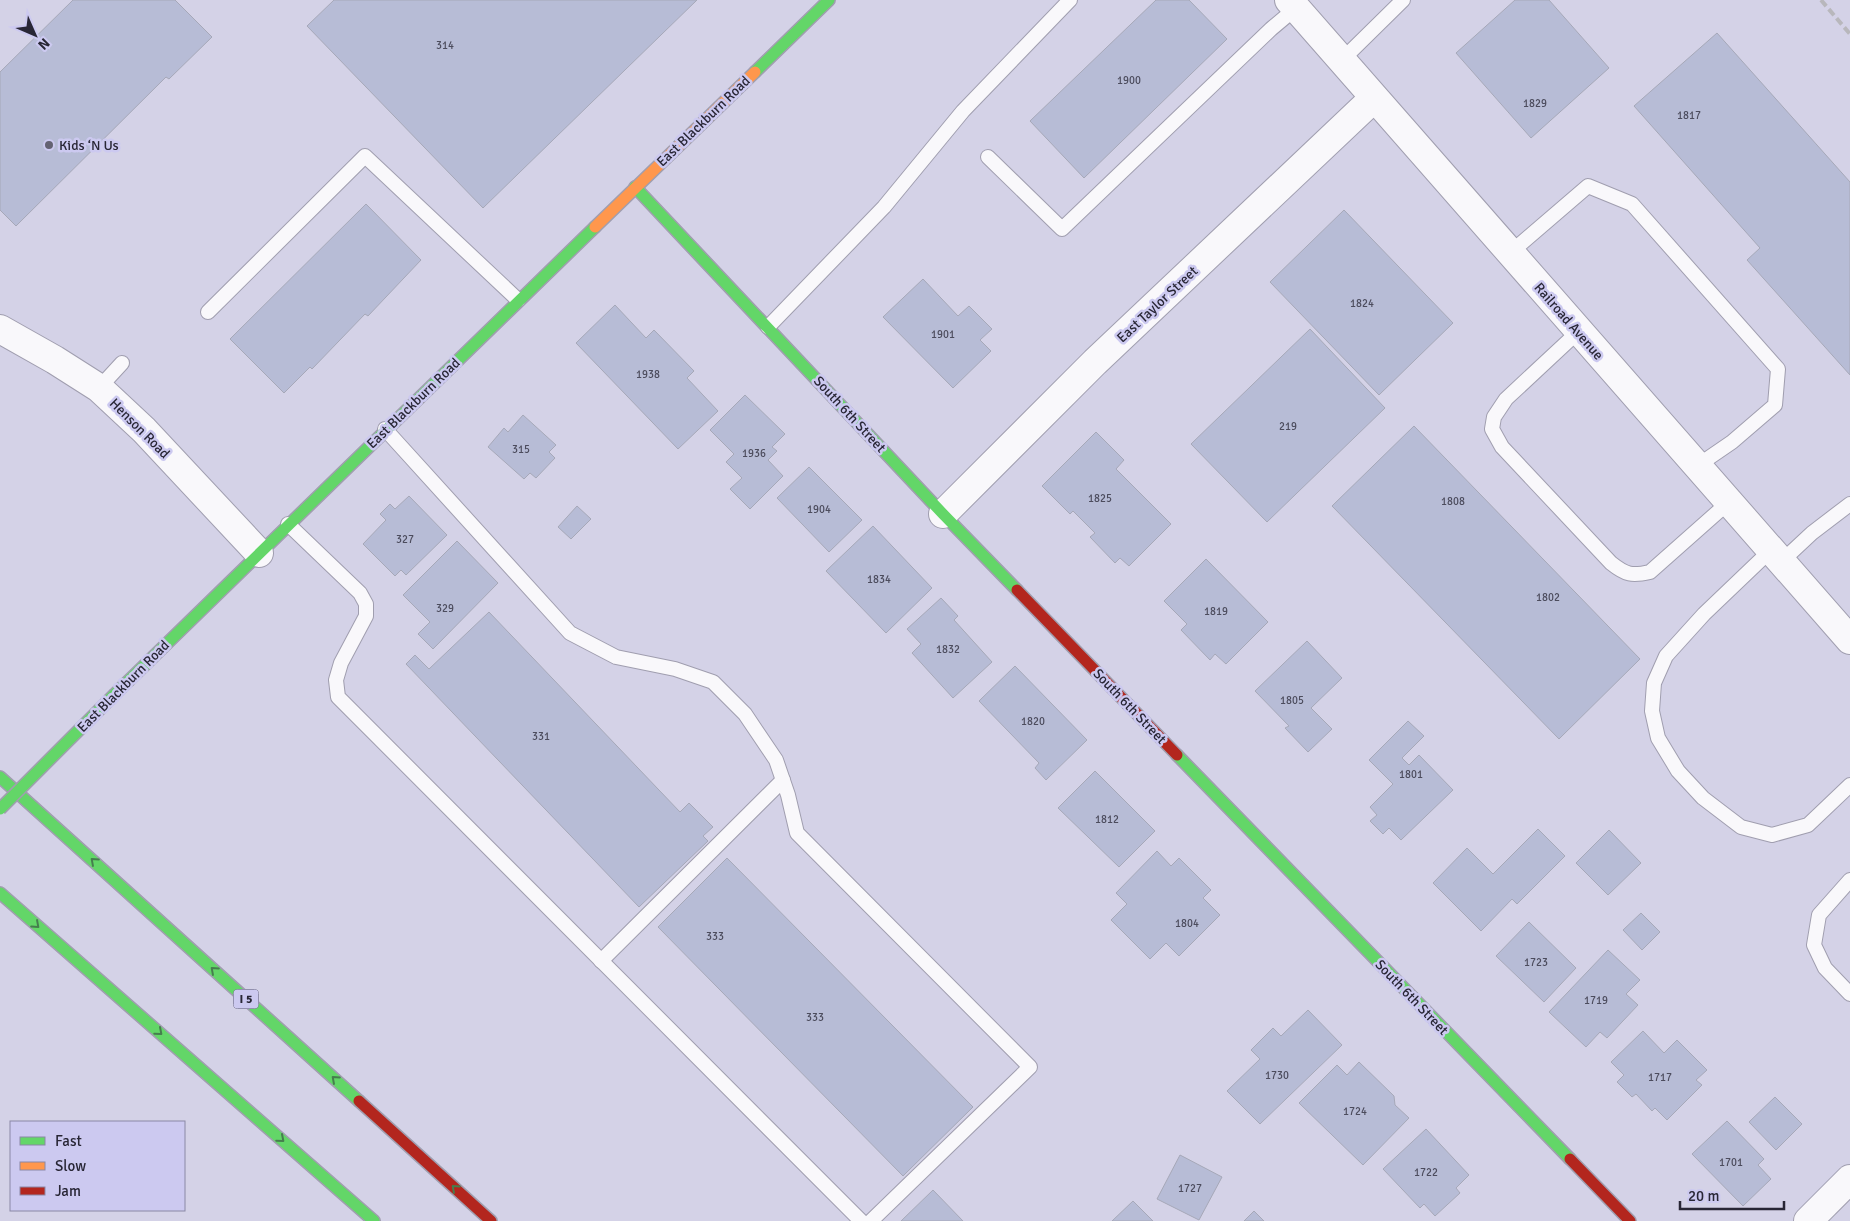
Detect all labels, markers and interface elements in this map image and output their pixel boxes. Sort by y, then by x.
north arrow [10,10,60,60]
text: N [34,34,53,53]
house number: 314 [436,39,454,52]
street label: East Blackburn Road [653,72,754,170]
house number: 1900 [1117,74,1141,87]
house number: 1829 [1523,97,1547,110]
house number: 1817 [1677,109,1701,122]
place label: Kids ‘N Us [59,137,119,154]
marker: Kids ‘N Us [43,139,55,151]
street label: East Taylor Street [1113,263,1201,346]
street label: Railroad Avenue [1530,279,1607,363]
house number: 1824 [1350,297,1374,310]
house number: 1901 [931,328,955,341]
street label: East Blackburn Road [363,354,464,452]
house number: 1938 [636,368,660,381]
street label: South 6th Street [810,373,889,456]
street label: Henson Road [106,395,173,462]
house number: 219 [1279,420,1297,433]
house number: 315 [512,443,530,456]
house number: 1936 [742,447,766,460]
house number: 1825 [1088,492,1112,505]
house number: 1808 [1441,495,1465,508]
house number: 1904 [807,503,831,516]
house number: 327 [396,533,414,546]
house number: 1834 [867,573,891,586]
house number: 1802 [1536,591,1560,604]
house number: 329 [436,602,454,615]
house number: 1819 [1204,605,1228,618]
street label: East Blackburn Road [74,637,173,736]
house number: 1832 [936,643,960,656]
street label: South 6th Street [1089,665,1170,748]
house number: 1805 [1280,694,1304,707]
house number: 1820 [1021,715,1045,728]
house number: 331 [532,730,550,743]
house number: 1801 [1399,768,1423,781]
house number: 1812 [1095,813,1119,826]
one-way arrow [90,858,99,867]
house number: 1804 [1175,917,1199,930]
one-way arrow [31,919,40,928]
house number: 333 [706,930,724,943]
street label: South 6th Street [1371,956,1452,1039]
house number: 1723 [1524,956,1548,969]
one-way arrow [211,967,220,976]
road number: I 5 [234,990,258,1009]
house number: 1719 [1584,994,1608,1007]
house number: 333 [806,1011,824,1024]
one-way arrow [153,1027,162,1036]
house number: 1730 [1265,1069,1289,1082]
house number: 1717 [1648,1071,1672,1084]
one-way arrow [331,1076,340,1085]
house number: 1724 [1343,1105,1367,1118]
legend [10,1121,185,1211]
text: Fast [55,1132,82,1150]
one-way arrow [275,1134,284,1143]
house number: 1701 [1719,1156,1743,1169]
text: Slow [55,1157,86,1175]
house number: 1722 [1414,1166,1438,1179]
scale bar [1680,1178,1784,1210]
text: Jam [55,1182,81,1200]
house number: 1727 [1178,1182,1202,1195]
one-way arrow [452,1185,461,1194]
text: 20 m [1688,1187,1719,1205]

